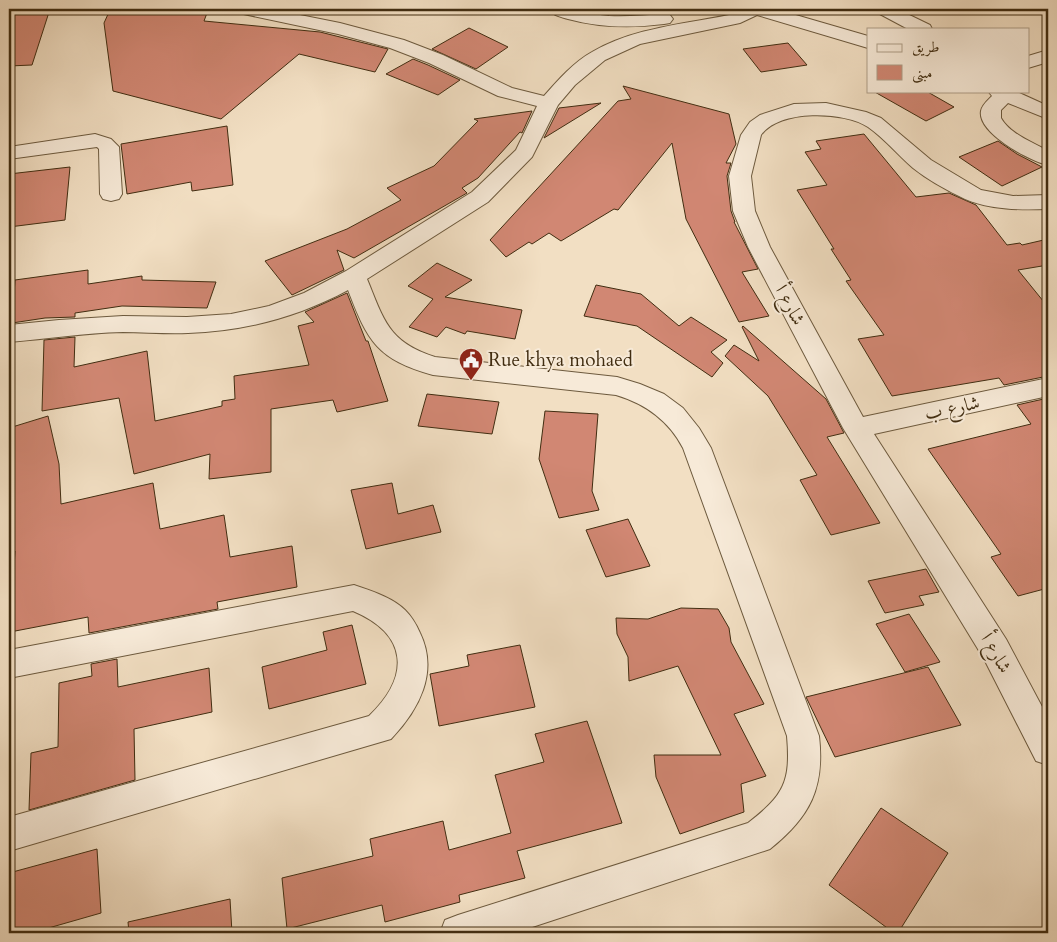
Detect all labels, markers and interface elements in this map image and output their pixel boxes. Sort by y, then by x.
legend [867,28,1030,92]
text: طريق [912,37,939,57]
text: مبنى [912,63,932,84]
street label: شارع أ [767,280,811,331]
public building icon: Rue khya mohaed [458,347,484,381]
place label: Rue khya mohaed [488,347,633,373]
street label: شارع ب [922,389,982,428]
street label: شارع أ [972,628,1018,679]

